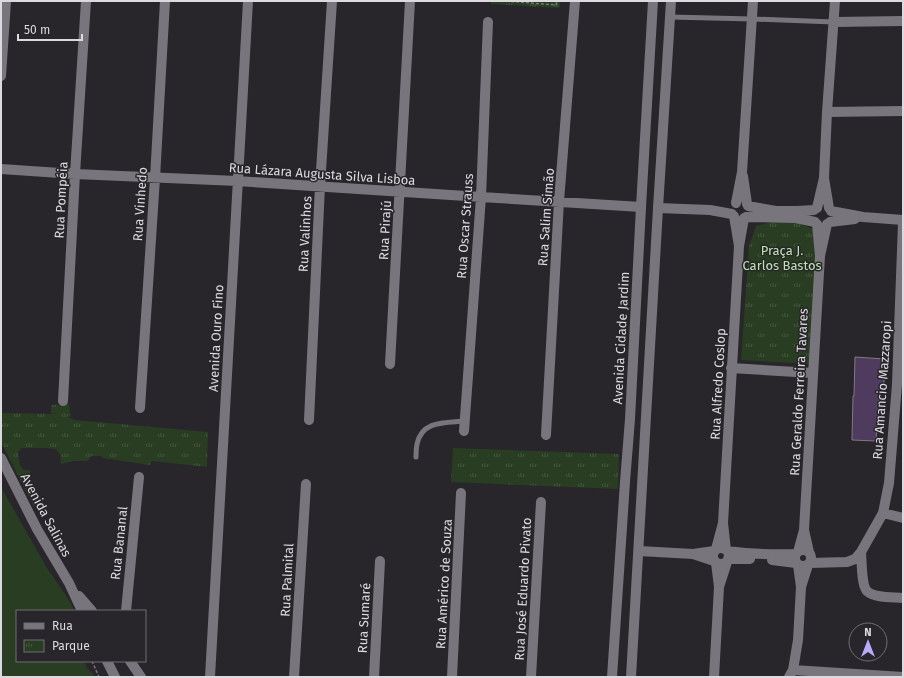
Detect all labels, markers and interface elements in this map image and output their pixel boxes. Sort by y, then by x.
scale bar [18,16,82,42]
text: 50 m [24,23,50,37]
street label: Rua Lázara Augusta Silva Lisboa [228,160,416,188]
street label: Rua Pompéia [51,161,71,239]
street label: Rua Vinhedo [130,166,150,242]
street label: Rua Salim Simão [535,167,557,267]
street label: Rua Oscar Strauss [454,173,476,279]
street label: Rua Valinhos [296,196,314,272]
street label: Rua Pirajú [376,200,394,260]
park label: Praça J. Carlos Bastos [742,243,822,273]
street label: Avenida Cidade Jardim [610,271,632,405]
street label: Avenida Ouro Fino [206,284,226,392]
street label: Rua Geraldo Ferreira Tavares [787,308,811,476]
street label: Rua Amancio Mazzaropi [870,320,894,460]
street label: Rua Alfredo Coslop [708,328,728,440]
street label: Avenida Salinas [18,471,74,559]
street label: Rua Bananal [108,505,130,581]
street label: Rua José Eduardo Pivato [512,517,534,661]
street label: Rua Américo de Souza [433,518,455,650]
street label: Rua Palmital [278,543,296,617]
street label: Rua Sumaré [355,582,373,654]
legend [16,610,146,662]
text: Rua [52,619,73,633]
north arrow [848,622,888,662]
text: N [864,626,872,639]
text: Parque [52,639,90,653]

